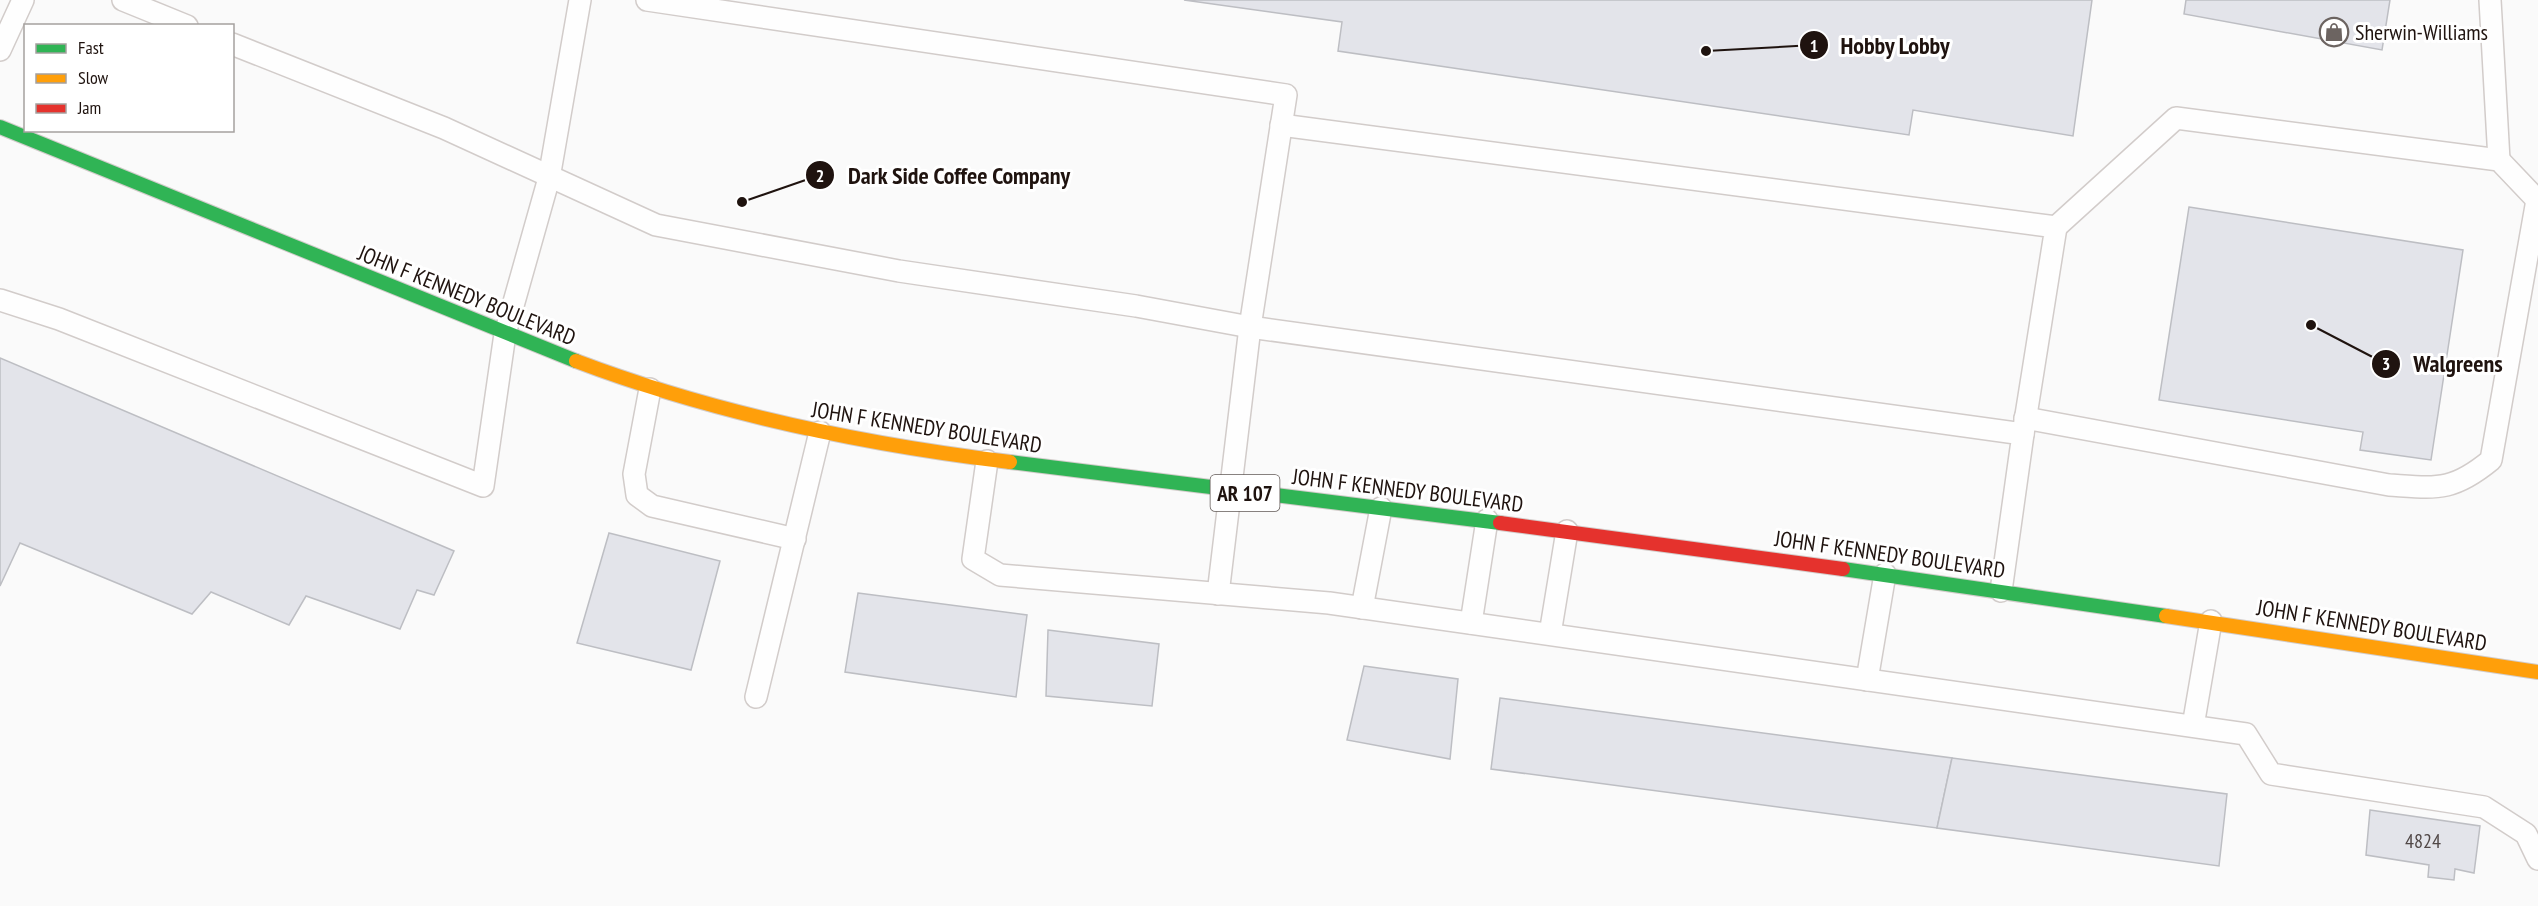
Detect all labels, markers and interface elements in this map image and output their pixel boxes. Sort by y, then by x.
shop icon: Sherwin-Williams [2318,16,2350,48]
place label: Sherwin-Williams [2355,18,2488,46]
legend [24,24,234,132]
callout: Hobby Lobby [1799,24,1962,66]
text: Hobby Lobby [1840,30,1950,61]
text: 1 [1810,34,1818,57]
text: Fast [78,36,104,59]
text: Slow [78,66,109,89]
text: Jam [77,96,101,119]
callout: Dark Side Coffee Company [805,154,1083,196]
text: Dark Side Coffee Company [848,160,1070,191]
text: 2 [816,164,824,187]
street label: JOHN F KENNEDY BOULEVARD [353,238,580,351]
callout: Walgreens [2371,343,2515,385]
text: Walgreens [2412,348,2503,379]
text: 3 [2382,352,2390,375]
street label: JOHN F KENNEDY BOULEVARD [809,395,1044,459]
street label: JOHN F KENNEDY BOULEVARD [1290,462,1525,518]
road number: AR 107 [1210,475,1280,511]
street label: JOHN F KENNEDY BOULEVARD [1772,524,2007,584]
street label: JOHN F KENNEDY BOULEVARD [2254,593,2489,657]
house number: 4824 [2405,828,2441,854]

